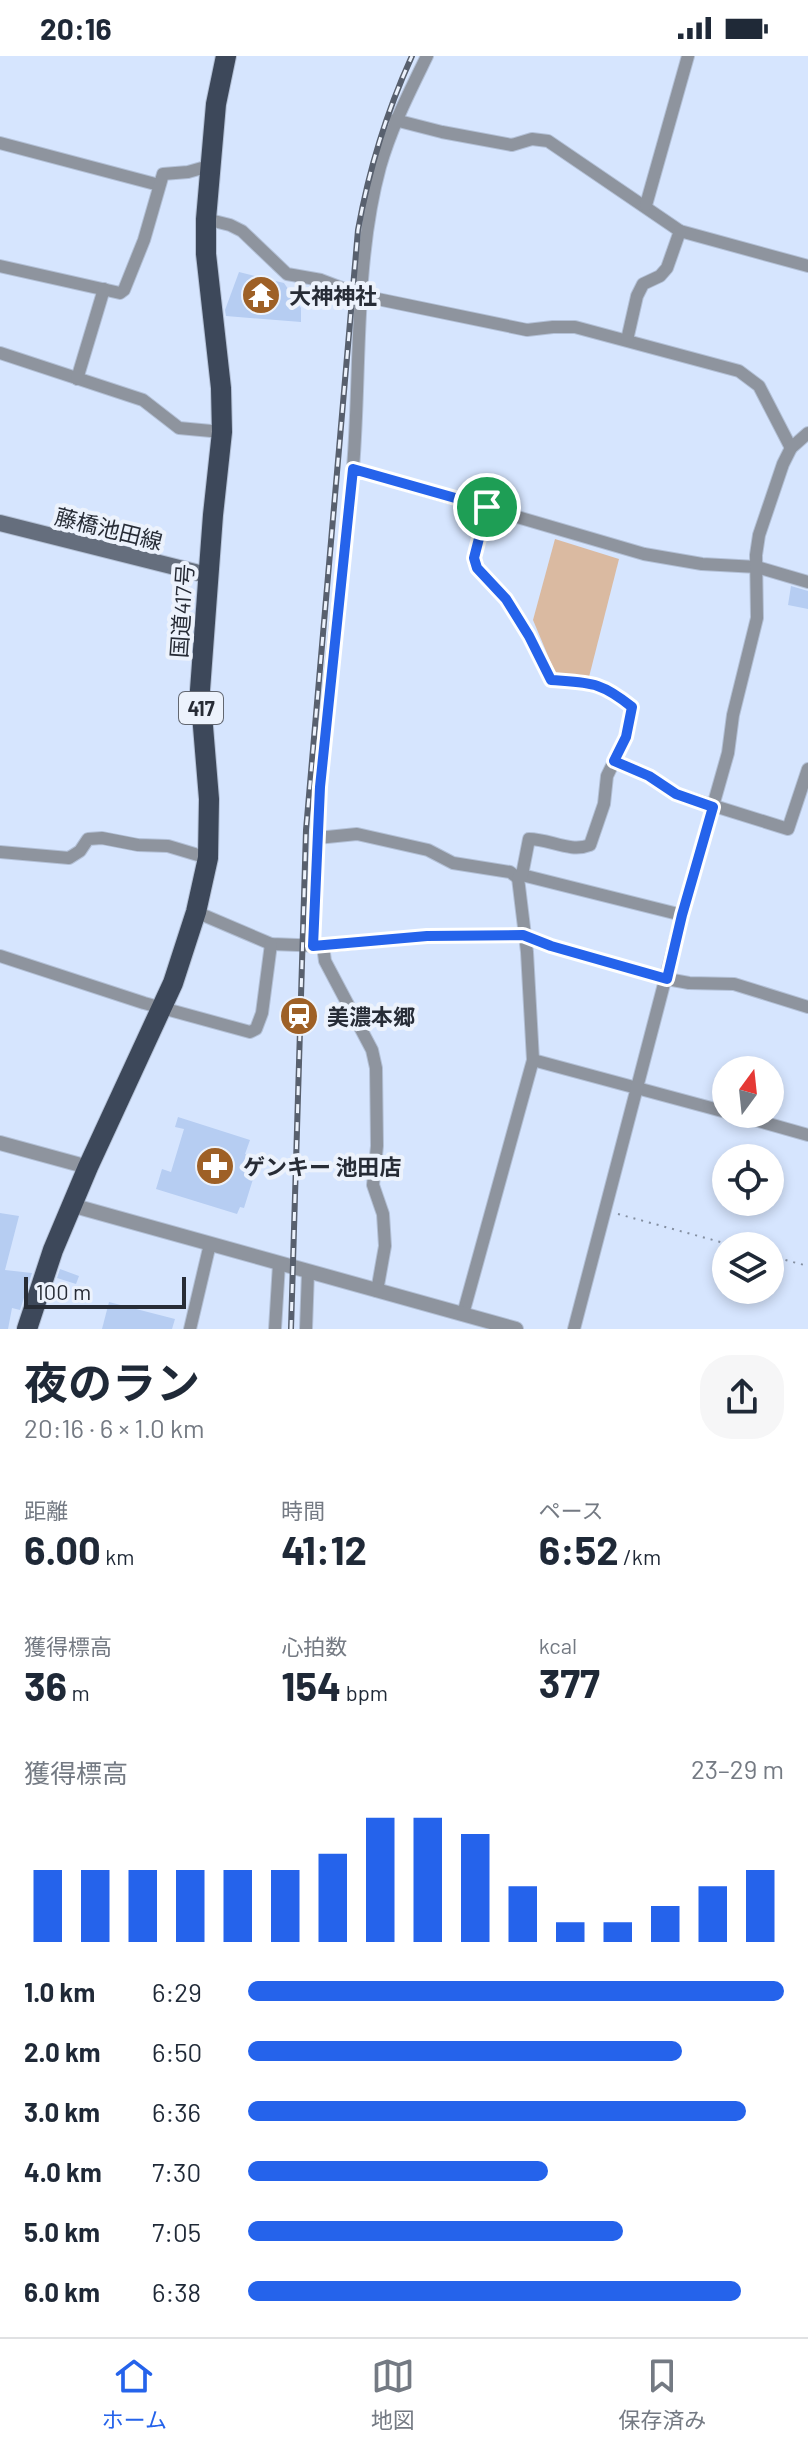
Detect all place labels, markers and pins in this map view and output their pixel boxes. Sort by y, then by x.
temple icon: 大神神社 [240,274,282,316]
place label: 大神神社 [289,282,377,308]
pin [453,473,521,541]
station icon: 美濃本郷 [278,995,320,1037]
place label: 美濃本郷 [327,1003,415,1029]
pharmacy icon: ゲンキー 池田店 [194,1145,236,1187]
place label: ゲンキー 池田店 [243,1153,401,1179]

